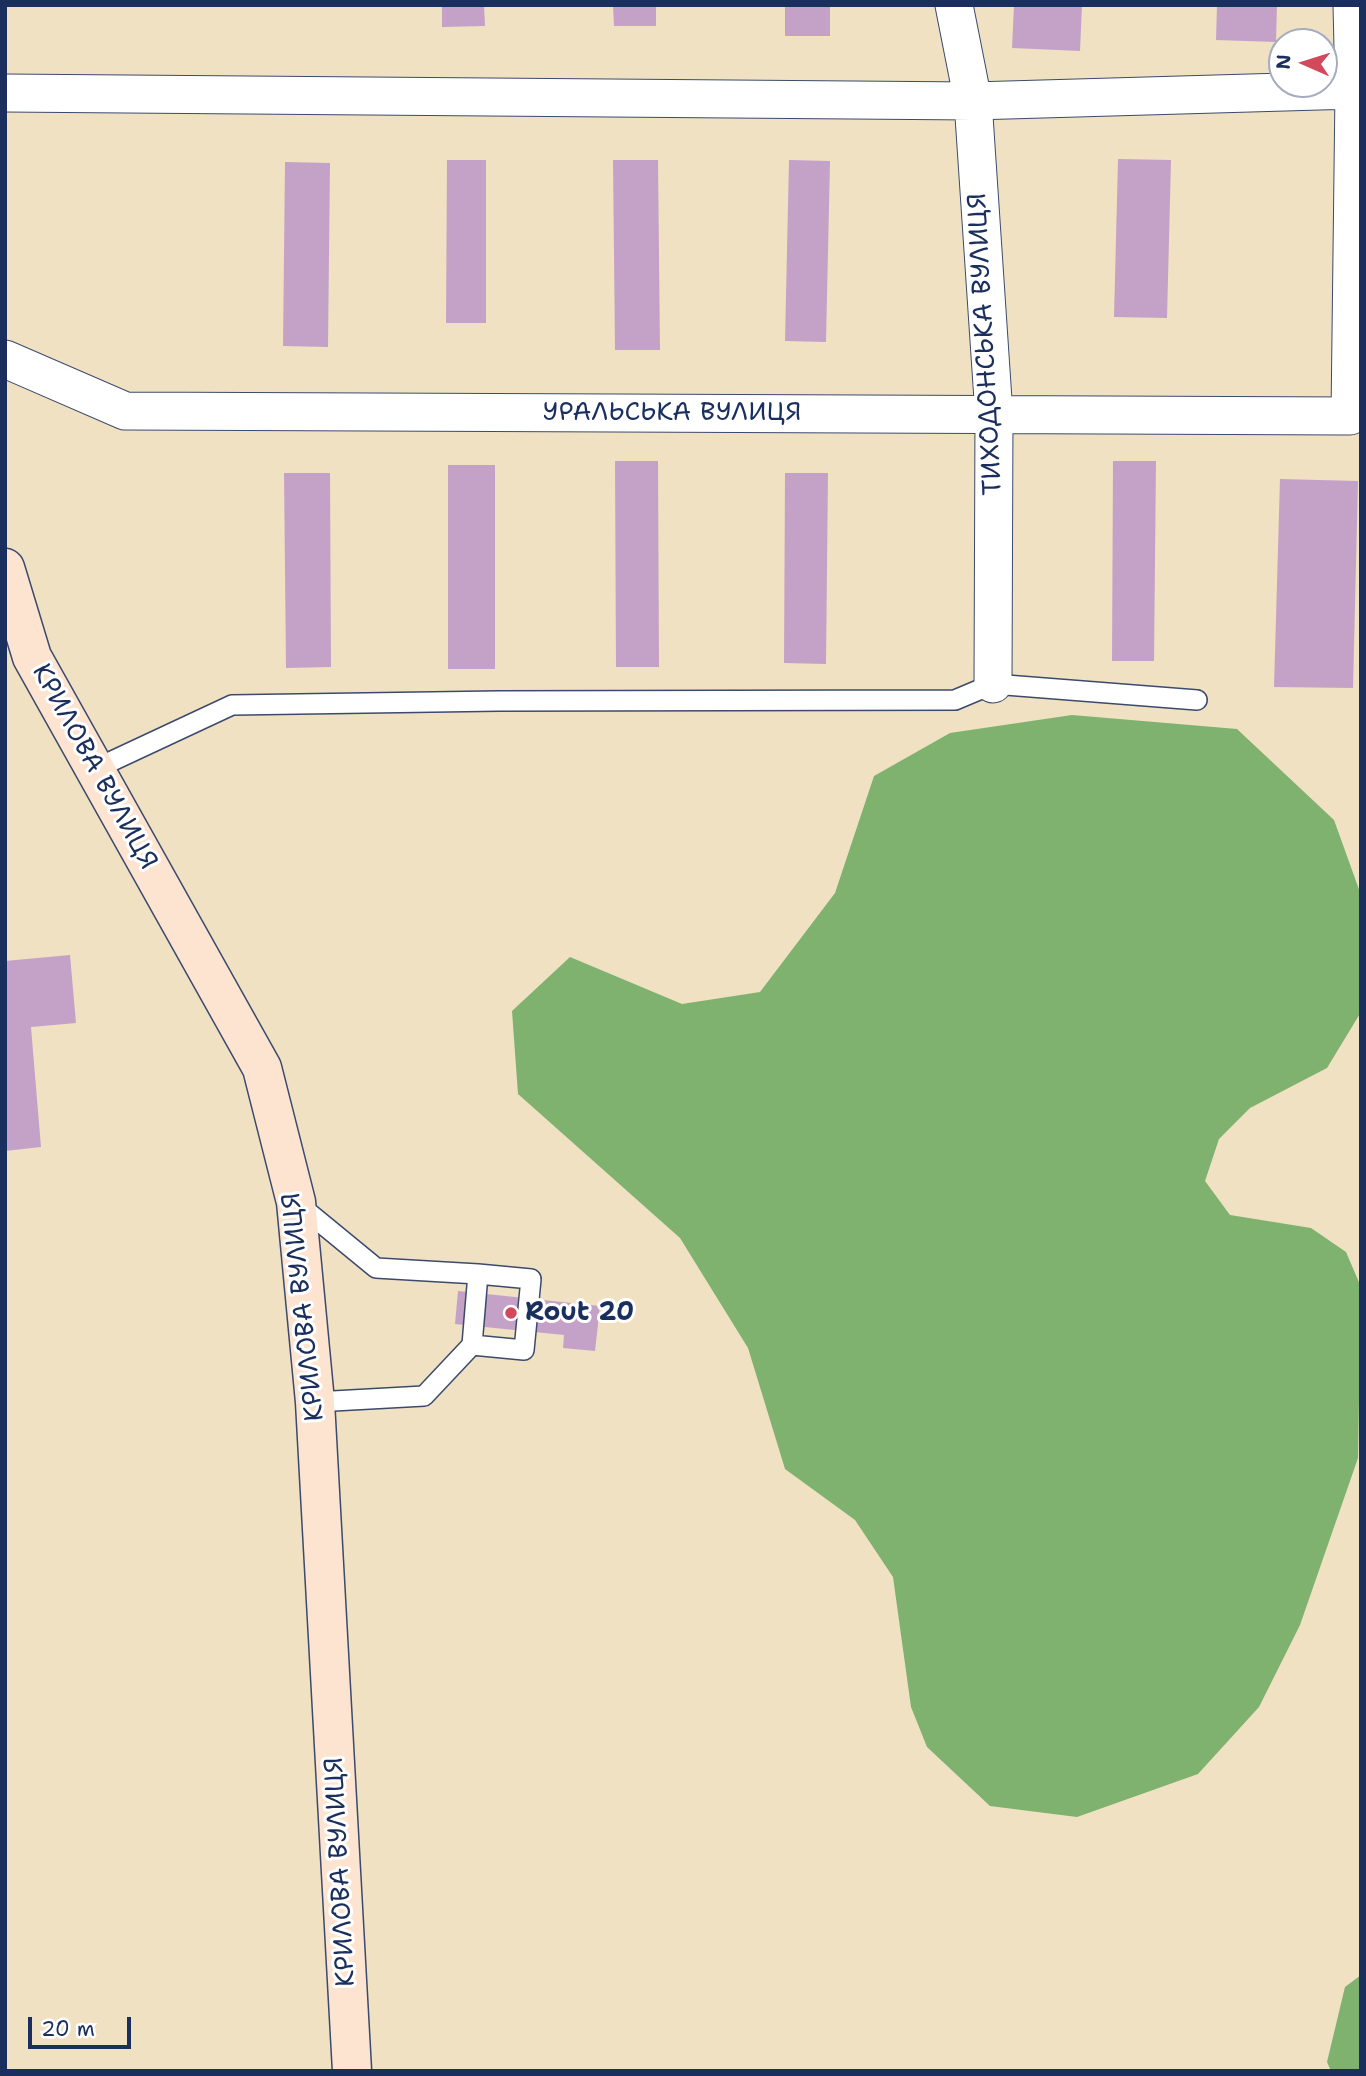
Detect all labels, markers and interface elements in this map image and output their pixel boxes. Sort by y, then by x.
north arrow [1268,28,1338,98]
text: N [1271,54,1296,70]
street label: ТИХОДОНСЬКА ВУЛИЦЯ [963,192,1009,496]
street label: УРАЛЬСЬКА ВУЛИЦЯ [543,397,801,429]
street label: КРИЛОВА ВУЛИЦЯ [25,659,163,875]
street label: КРИЛОВА ВУЛИЦЯ [276,1191,332,1423]
place label: Rout 20 [525,1297,634,1329]
marker: Rout 20 [503,1305,519,1321]
street label: КРИЛОВА ВУЛИЦЯ [319,1756,363,1988]
scale bar [32,2002,135,2046]
text: 20 m [41,2015,95,2043]

